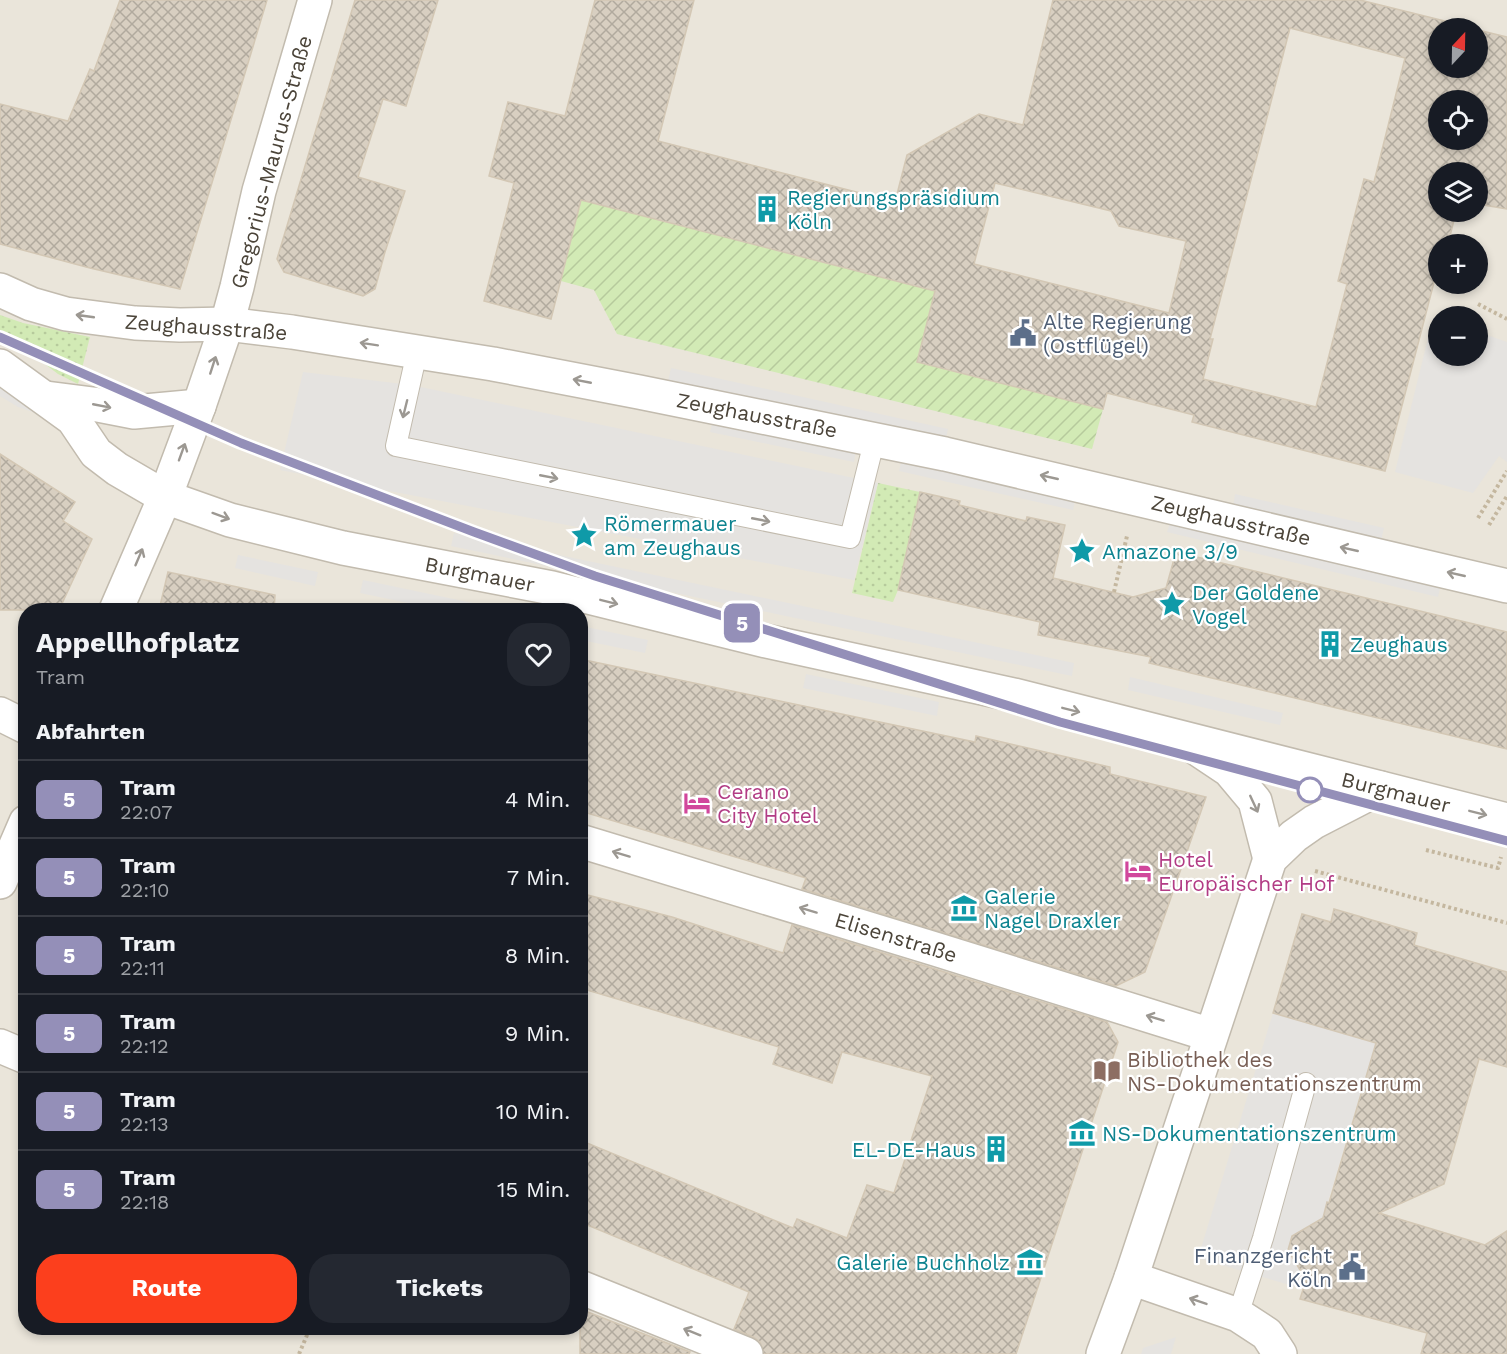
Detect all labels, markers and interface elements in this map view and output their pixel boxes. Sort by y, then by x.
north arrow [1428,18,1488,78]
map controls [1428,18,1488,366]
street label: Gregorius-Maurus-Straße [225,33,317,291]
button: locate [1428,90,1488,150]
button: layers [1428,162,1488,222]
place label: Regierungspräsidium Köln [787,185,1000,234]
building icon: Regierungspräsidium Köln [752,194,782,224]
button: + [1428,234,1488,294]
button: − [1428,306,1488,366]
street label: Zeughausstraße [124,309,288,345]
place label: Alte Regierung (Ostflügel) [1043,309,1192,358]
one-way arrow [75,311,95,322]
public building icon: Alte Regierung (Ostflügel) [1008,318,1038,348]
one-way arrow [360,338,379,349]
one-way arrow [208,356,219,375]
one-way arrow [573,375,592,386]
street label: Zeughausstraße [675,387,839,443]
one-way arrow [398,399,410,418]
one-way arrow [91,401,111,412]
one-way arrow [178,443,189,461]
one-way arrow [1039,471,1058,483]
one-way arrow [539,472,558,484]
street label: Zeughausstraße [1149,489,1313,551]
place label: Römermauer am Zeughaus [604,511,741,560]
one-way arrow [211,512,229,523]
one-way arrow [750,515,770,526]
place icon: Römermauer am Zeughaus [569,520,599,550]
place icon: Amazone 3/9 [1067,536,1097,566]
place label: Amazone 3/9 [1102,539,1238,564]
one-way arrow [1340,542,1359,554]
one-way arrow [134,548,145,566]
street label: Burgmauer [423,551,537,597]
one-way arrow [1447,568,1466,580]
place label: Der Goldene Vogel [1192,580,1319,629]
place icon: Der Goldene Vogel [1157,589,1187,619]
one-way arrow [599,597,618,609]
line badge: 5 [722,604,762,642]
text: 5 [736,611,748,636]
button: heart [507,623,570,686]
text: Appellhofplatz [36,626,240,659]
building icon: Zeughaus [1315,629,1345,659]
place label: Zeughaus [1350,632,1448,657]
text: Tram [36,665,85,689]
one-way arrow [1061,704,1080,716]
text: Abfahrten [36,719,145,744]
street label: Burgmauer [1339,766,1453,818]
text: Tram [120,775,176,800]
unlabelled marker [1297,777,1323,803]
place label: Cerano City Hotel [717,779,819,828]
text: 5 [63,787,75,812]
text: 4 Min. [505,787,570,812]
hotel icon: Cerano City Hotel [682,788,712,818]
one-way arrow [1249,794,1260,812]
text: 22:07 [120,800,173,824]
one-way arrow [1468,807,1487,819]
place label: Hotel Europäischer Hof [1158,847,1335,896]
one-way arrow [612,848,631,859]
text: Tram [120,853,176,878]
hotel icon: Hotel Europäischer Hof [1123,856,1153,886]
text: 5 [63,865,75,890]
text: 7 Min. [507,865,570,890]
text: 22:10 [120,878,169,902]
place label: Galerie Nagel Draxler [984,884,1121,933]
museum icon: Galerie Nagel Draxler [949,893,979,923]
one-way arrow [799,904,818,915]
street label: Elisenstraße [832,907,960,967]
text: Tram [120,931,176,956]
text: 5 [63,943,75,968]
text: 8 Min. [505,943,570,968]
text: 22:11 [120,956,165,980]
text: Tram [120,1009,176,1034]
one-way arrow [1146,1012,1165,1023]
text: 5 [63,1021,75,1046]
text: 9 Min. [505,1021,570,1046]
text: 22:12 [120,1034,169,1058]
place label: Bibliothek des NS-Dokumentationszentrum [1127,1047,1422,1096]
library icon: Bibliothek des NS-Dokumentationszentrum [1092,1056,1122,1086]
text: Tram [120,1087,176,1112]
text: 5 [63,1099,75,1124]
text: 10 Min. [496,1099,570,1124]
text: 22:13 [120,1112,169,1136]
museum icon: NS-Dokumentationszentrum [1067,1118,1097,1148]
place label: NS-Dokumentationszentrum [1102,1121,1397,1146]
building icon: EL-DE-Haus [981,1134,1011,1164]
place label: EL-DE-Haus [852,1137,976,1162]
text: Tram [120,1165,176,1190]
text: 5 [63,1177,75,1202]
text: 15 Min. [497,1177,570,1202]
text: 22:18 [120,1190,169,1214]
place label: Finanzgericht Köln [1194,1243,1332,1292]
museum icon: Galerie Buchholz [1015,1247,1045,1277]
place label: Galerie Buchholz [836,1250,1010,1275]
public building icon: Finanzgericht Köln [1337,1252,1367,1282]
button: Route [36,1254,297,1323]
button: Tickets [309,1254,570,1323]
one-way arrow [1189,1295,1208,1306]
one-way arrow [683,1326,702,1337]

